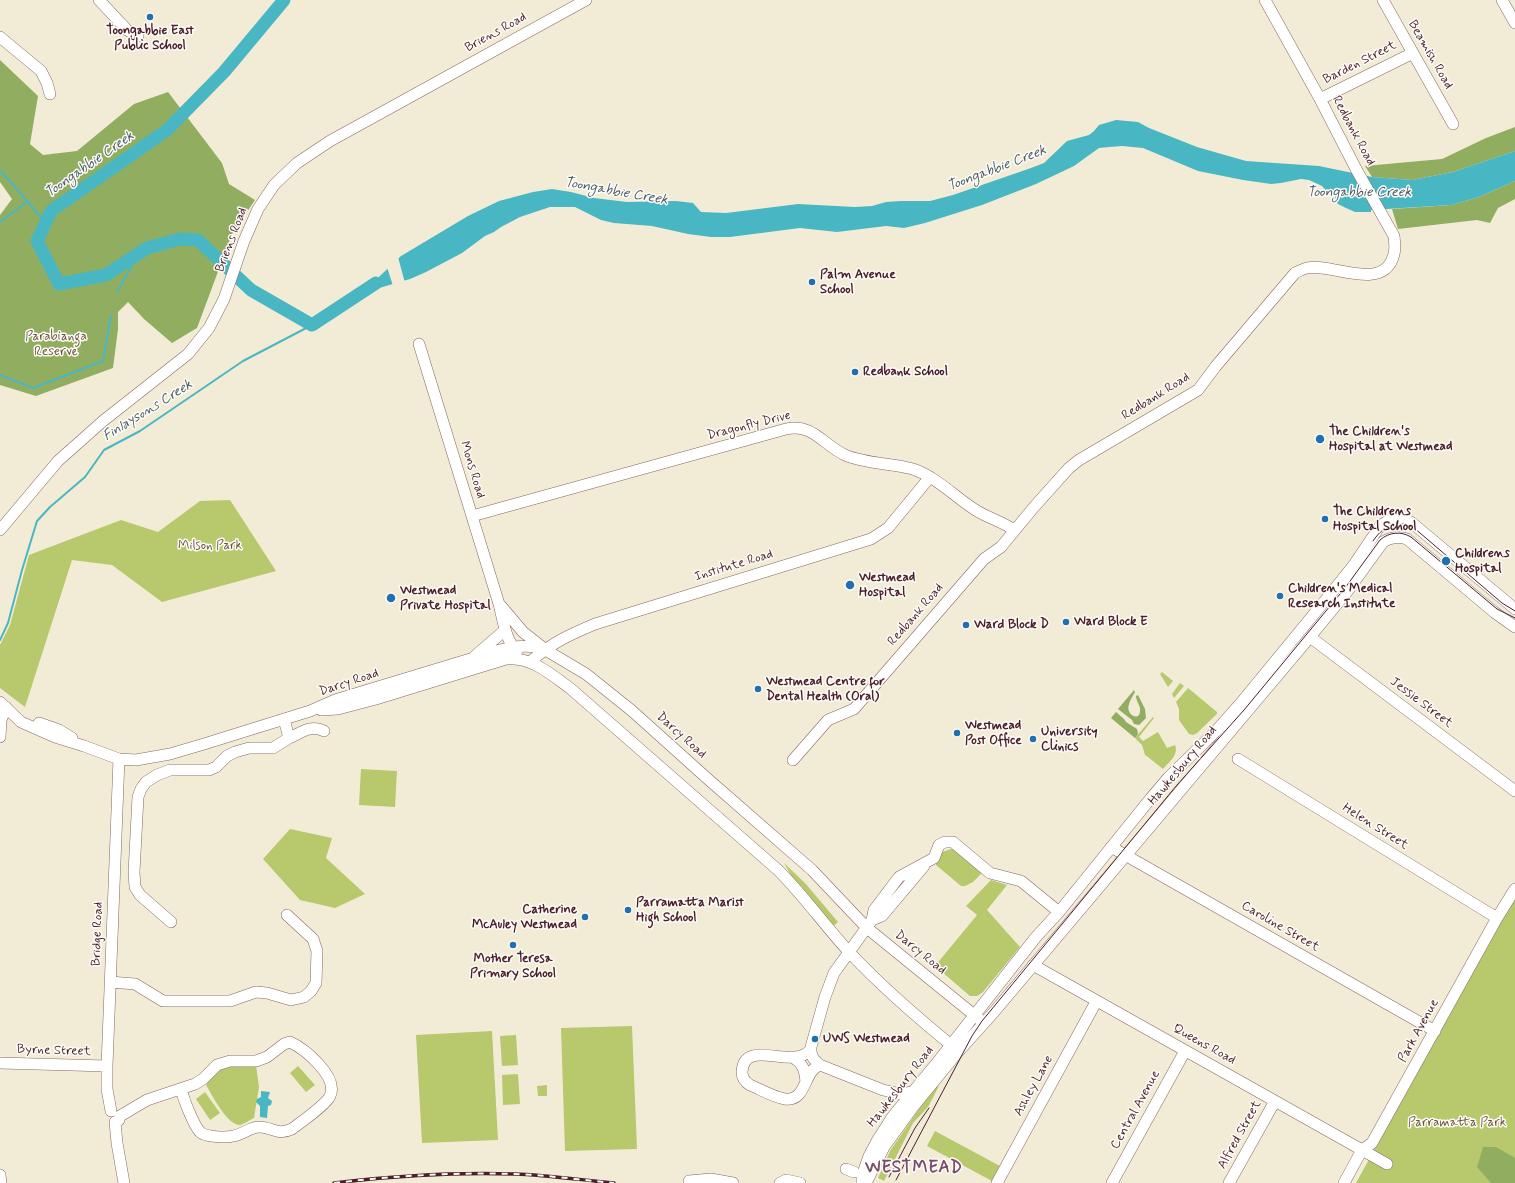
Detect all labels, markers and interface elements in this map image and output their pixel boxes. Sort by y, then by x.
street label: Briens Road [463,10,529,56]
marker: Toongabbie East Public School [145,12,155,22]
street label: Beamish Road [1404,18,1456,92]
place label: Toongabbie East Public School [106,23,194,54]
street label: Barden Street [1321,38,1399,88]
street label: Redbank Road [1328,93,1378,169]
water label: Toongabbie Creek [42,128,138,202]
water label: Toongabbie Creek [945,142,1049,196]
water label: Toongabbie Creek [563,175,669,209]
water label: Toongabbie Creek [1307,185,1411,201]
street label: Briens Road [213,206,251,274]
place label: Palm Avenue School [820,267,896,298]
marker: Palm Avenue School [807,277,817,287]
park label: Parabianga Reserve [25,329,87,360]
place label: Redbank School [863,364,948,380]
marker: Redbank School [850,367,860,377]
street label: Redbank Road [1119,370,1193,424]
water label: Finlaysons Creek [100,377,196,445]
street label: Dragonfly Drive [706,408,792,444]
place label: The Children's Hospital at Westmead [1329,424,1452,455]
marker: The Children's Hospital at Westmead [1314,433,1326,445]
street label: Mons Road [456,440,488,500]
place label: The Childrens Hospital School [1333,504,1417,535]
marker: The Childrens Hospital School [1320,514,1330,524]
park label: Milson Park [178,538,242,554]
place label: Childrens Hospital [1455,546,1510,577]
street label: Institute Road [693,547,775,585]
marker: Childrens Hospital [1440,555,1452,567]
place label: Westmead Hospital [859,570,915,601]
marker: Westmead Hospital [844,579,856,591]
street label: Redbank Road [885,581,947,649]
place label: Children's Medical Research Institute [1288,581,1395,612]
place label: Westmead Private Hospital [400,583,491,614]
marker: Children's Medical Research Institute [1275,591,1285,601]
marker: Westmead Private Hospital [385,592,397,604]
place label: Ward Block E [1074,614,1148,630]
place label: Ward Block D [974,617,1049,633]
marker: Ward Block E [1061,617,1071,627]
marker: Ward Block D [961,620,971,630]
street label: Darcy Road [317,666,381,700]
place label: Westmead Centre for Dental Health (Oral) [766,674,885,705]
street label: Jessie Street [1386,674,1456,732]
marker: Westmead Centre for Dental Health (Oral) [753,684,763,694]
street label: Darcy Road [653,710,709,762]
place label: Westmead Post Office [965,718,1022,749]
street label: Hawkesbury Road [1145,723,1221,809]
place label: University Clinics [1041,724,1097,755]
marker: Westmead Post Office [952,728,962,738]
marker: University Clinics [1028,734,1038,744]
street label: Helen Street [1339,801,1411,853]
place label: Parramatta Marist High School [636,895,744,926]
street label: Caroline Street [1238,898,1322,956]
street label: Bridge Road [89,902,107,966]
place label: Catherine McAuley Westmead [472,902,577,933]
marker: Parramatta Marist High School [623,905,633,915]
marker: Catherine McAuley Westmead [580,912,590,922]
street label: Darcy Road [891,927,949,979]
marker: Mother Teresa Primary School [508,940,518,950]
place label: Mother Teresa Primary School [470,951,556,982]
street label: Park Avenue [1395,997,1443,1065]
street label: Queens Road [1170,1021,1238,1069]
place label: UWS Westmead [823,1031,910,1047]
marker: UWS Westmead [810,1034,820,1044]
street label: Byrne Street [17,1042,91,1060]
street label: Hawkesbury Road [864,1043,938,1131]
street label: Ashley Lane [1011,1053,1057,1119]
street label: Central Avenue [1108,1068,1164,1152]
street label: Alfred Street [1215,1098,1265,1172]
park label: Parramatta Park [1408,1115,1506,1131]
district label: WESTMEAD [863,1158,965,1178]

